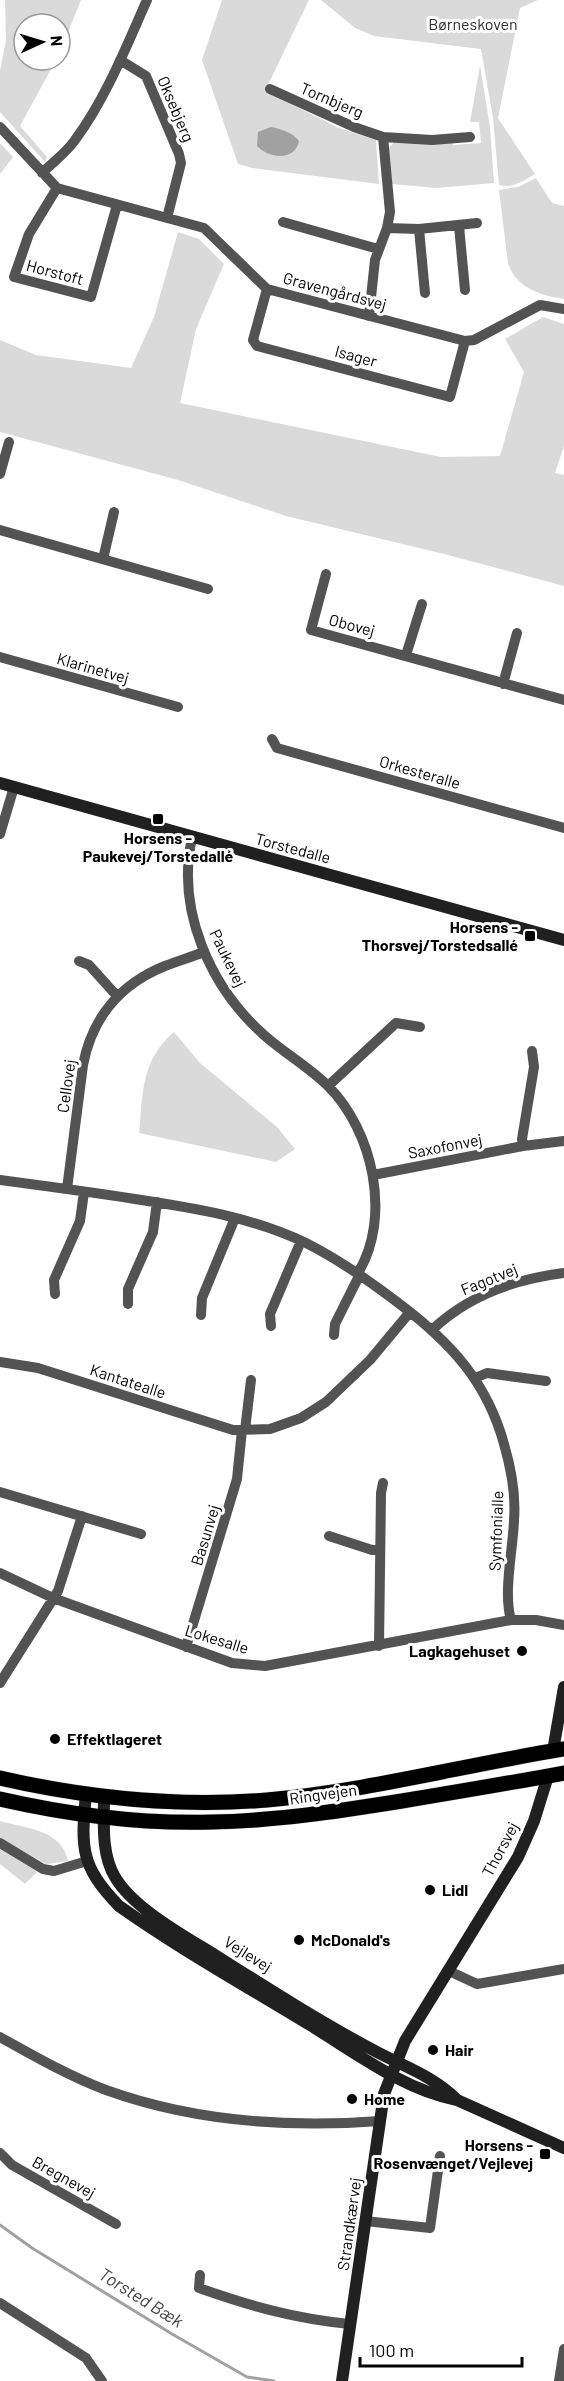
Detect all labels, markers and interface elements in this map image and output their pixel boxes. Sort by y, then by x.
north arrow [12,12,72,72]
park label: Børneskoven [428,14,518,33]
text: N [48,35,67,47]
street label: Oksebjerg [154,73,199,145]
street label: Tornbjerg [298,78,367,121]
street label: Horstoft [24,255,86,288]
street label: Gravengårdsvej [281,268,389,313]
street label: Isager [333,341,379,370]
street label: Obovej [327,609,377,640]
street label: Klarinetvej [55,648,131,687]
street label: Orkesteralle [377,751,463,792]
marker: Horsens - Paukevej/Torstedallé [151,812,165,826]
place label: Horsens - Paukevej/Torstedallé [83,828,234,865]
street label: Torstedalle [253,828,333,867]
place label: Horsens - Thorsvej/Torstedsallé [362,917,518,954]
street label: Paukevej [206,926,251,990]
marker: Horsens - Thorsvej/Torstedsallé [523,929,537,943]
street label: Cellovej [52,1058,79,1114]
street label: Saxofonvej [406,1129,484,1162]
street label: Fagotvej [458,1259,520,1298]
street label: Kantatealle [88,1359,168,1402]
street label: Symfonialle [485,1490,506,1571]
street label: Basunvej [186,1502,223,1568]
street label: Lokesalle [183,1620,251,1657]
place label: Lagkagehuset [409,1641,510,1660]
marker: Lagkagehuset [515,1644,529,1658]
place label: Effektlageret [67,1729,162,1748]
marker: Effektlageret [48,1732,62,1746]
street label: Ringvejen [288,1779,358,1808]
street label: Thorsvej [477,1818,522,1879]
place label: Lidl [442,1880,468,1899]
marker: Lidl [423,1883,437,1897]
place label: McDonald's [311,1930,390,1949]
street label: Vejlevej [221,1932,276,1976]
marker: McDonald's [292,1933,306,1947]
place label: Hair [445,2040,474,2059]
marker: Hair [426,2043,440,2057]
place label: Home [364,2089,405,2108]
marker: Home [345,2092,359,2106]
place label: Horsens - Rosenvænget/Vejlevej [374,2135,533,2172]
marker: Horsens - Rosenvænget/Vejlevej [538,2147,552,2161]
street label: Bregnevej [29,2151,99,2202]
street label: Strandkærvej [333,2176,364,2272]
water label: Torsted Bæk [95,2263,188,2332]
scale bar [360,2330,522,2368]
text: 100 m [369,2339,414,2361]

